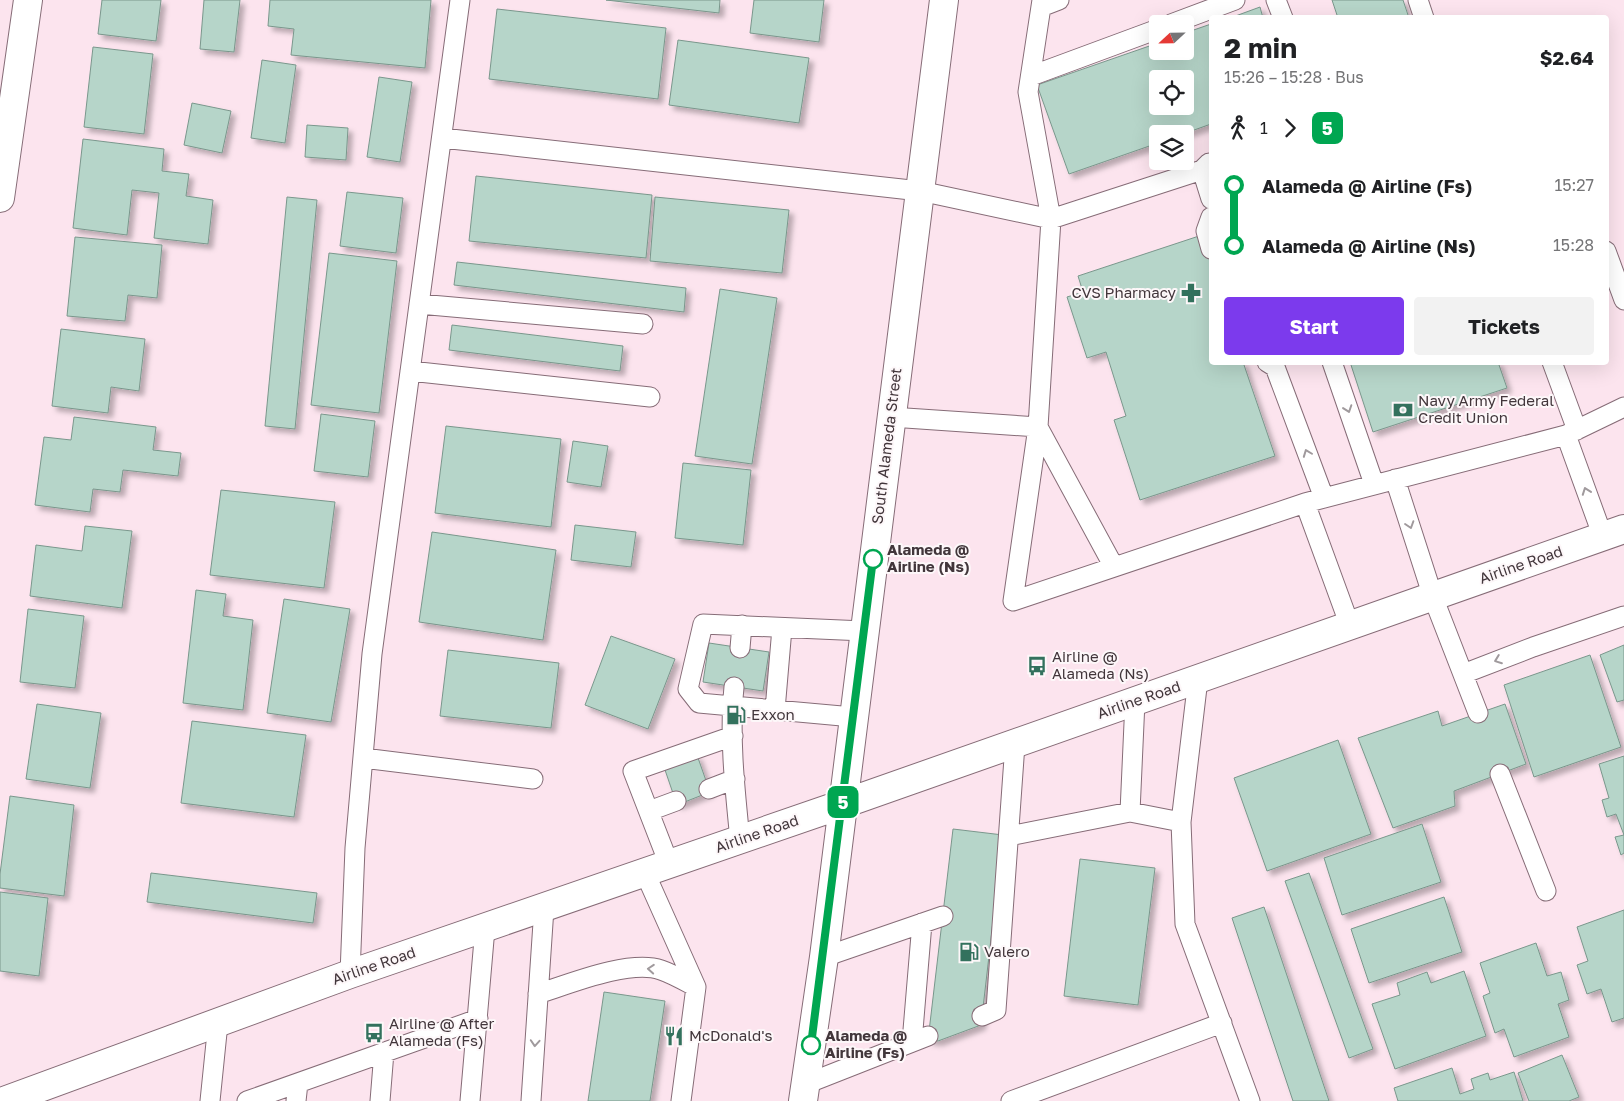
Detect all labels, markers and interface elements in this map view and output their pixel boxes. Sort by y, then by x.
north arrow [1149,15,1194,60]
map controls [1149,15,1194,170]
text: 2 min [1224,31,1297,64]
text: $2.64 [1540,46,1594,69]
text: 15:26 – 15:28 · Bus [1224,67,1364,87]
button: locate [1149,70,1194,115]
icon: walk [1224,114,1252,142]
icon: forward [1276,114,1304,142]
text: 5 [1322,117,1333,139]
text: 1 [1260,118,1268,138]
button: layers [1149,125,1194,170]
text: Alameda @ Airline (Fs) [1262,174,1472,197]
text: 15:27 [1554,175,1594,195]
text: Alameda @ Airline (Ns) [1262,234,1476,257]
text: 15:28 [1553,235,1594,255]
pharmacy icon: CVS Pharmacy [1180,282,1202,304]
place label: CVS Pharmacy [1072,283,1177,301]
button: Start [1224,297,1404,355]
button: Tickets [1414,297,1594,355]
street label: South Alameda Street [867,367,905,525]
place label: Navy Army Federal Credit Union [1418,391,1554,426]
bank icon: Navy Army Federal Credit Union [1392,399,1414,421]
one-way arrow [1342,404,1352,412]
one-way arrow [1303,449,1313,457]
one-way arrow [1582,487,1592,495]
one-way arrow [1404,521,1414,529]
place label: Alameda @ Airline (Ns) [887,540,970,575]
street label: Airline Road [1477,541,1565,587]
marker: Alameda @ Airline (Ns) [863,549,883,569]
place label: Airline @ Alameda (Ns) [1052,647,1149,682]
one-way arrow [1494,654,1503,664]
bus stop icon: Airline @ Alameda (Ns) [1026,655,1048,677]
street label: Airline Road [1095,676,1183,722]
fuel station icon: Exxon [725,704,747,726]
place label: Exxon [751,705,795,723]
line badge: 5 [827,786,859,818]
text: 5 [838,791,848,813]
street label: Airline Road [713,810,801,856]
fuel station icon: Valero [958,941,980,963]
street label: Airline Road [330,942,418,988]
place label: Valero [984,942,1030,960]
one-way arrow [647,963,655,974]
place label: Airline @ After Alameda (Fs) [389,1014,495,1049]
bus stop icon: Airline @ After Alameda (Fs) [363,1022,385,1044]
restaurant icon: McDonald's [663,1025,685,1047]
place label: McDonald's [689,1026,772,1044]
place label: Alameda @ Airline (Fs) [825,1026,907,1061]
marker: Alameda @ Airline (Fs) [801,1035,821,1055]
one-way arrow [529,1039,540,1047]

